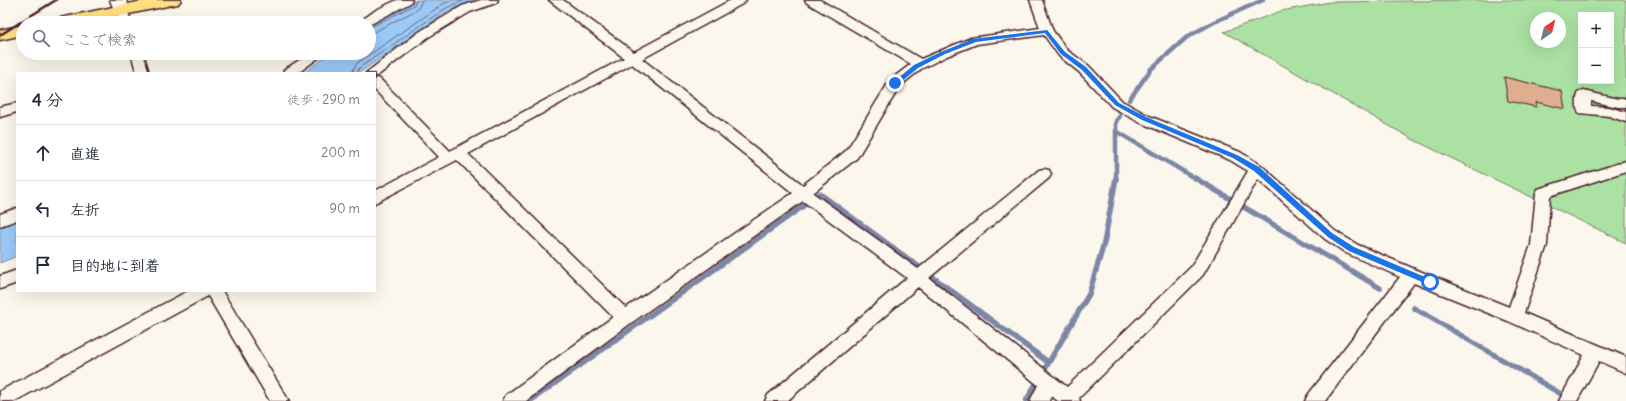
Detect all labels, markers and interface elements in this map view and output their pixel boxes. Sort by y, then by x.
north arrow [1530,12,1566,48]
map controls [1578,12,1614,84]
button: + [1578,12,1614,48]
search box [16,16,376,60]
icon: search [30,27,52,49]
text: ここで検索 [62,30,137,49]
button: − [1578,48,1614,84]
route end [886,74,904,92]
text: 4 分 [32,89,63,111]
text: 徒歩 · 290 m [287,91,360,108]
icon: ahead [32,142,54,164]
text: 直進 [70,144,100,163]
text: 200 m [321,144,360,161]
icon: left [32,198,54,220]
text: 左折 [70,200,100,219]
text: 90 m [329,200,360,217]
icon: arrive [32,254,54,276]
text: 目的地に到着 [70,256,160,275]
route start [1421,273,1439,291]

